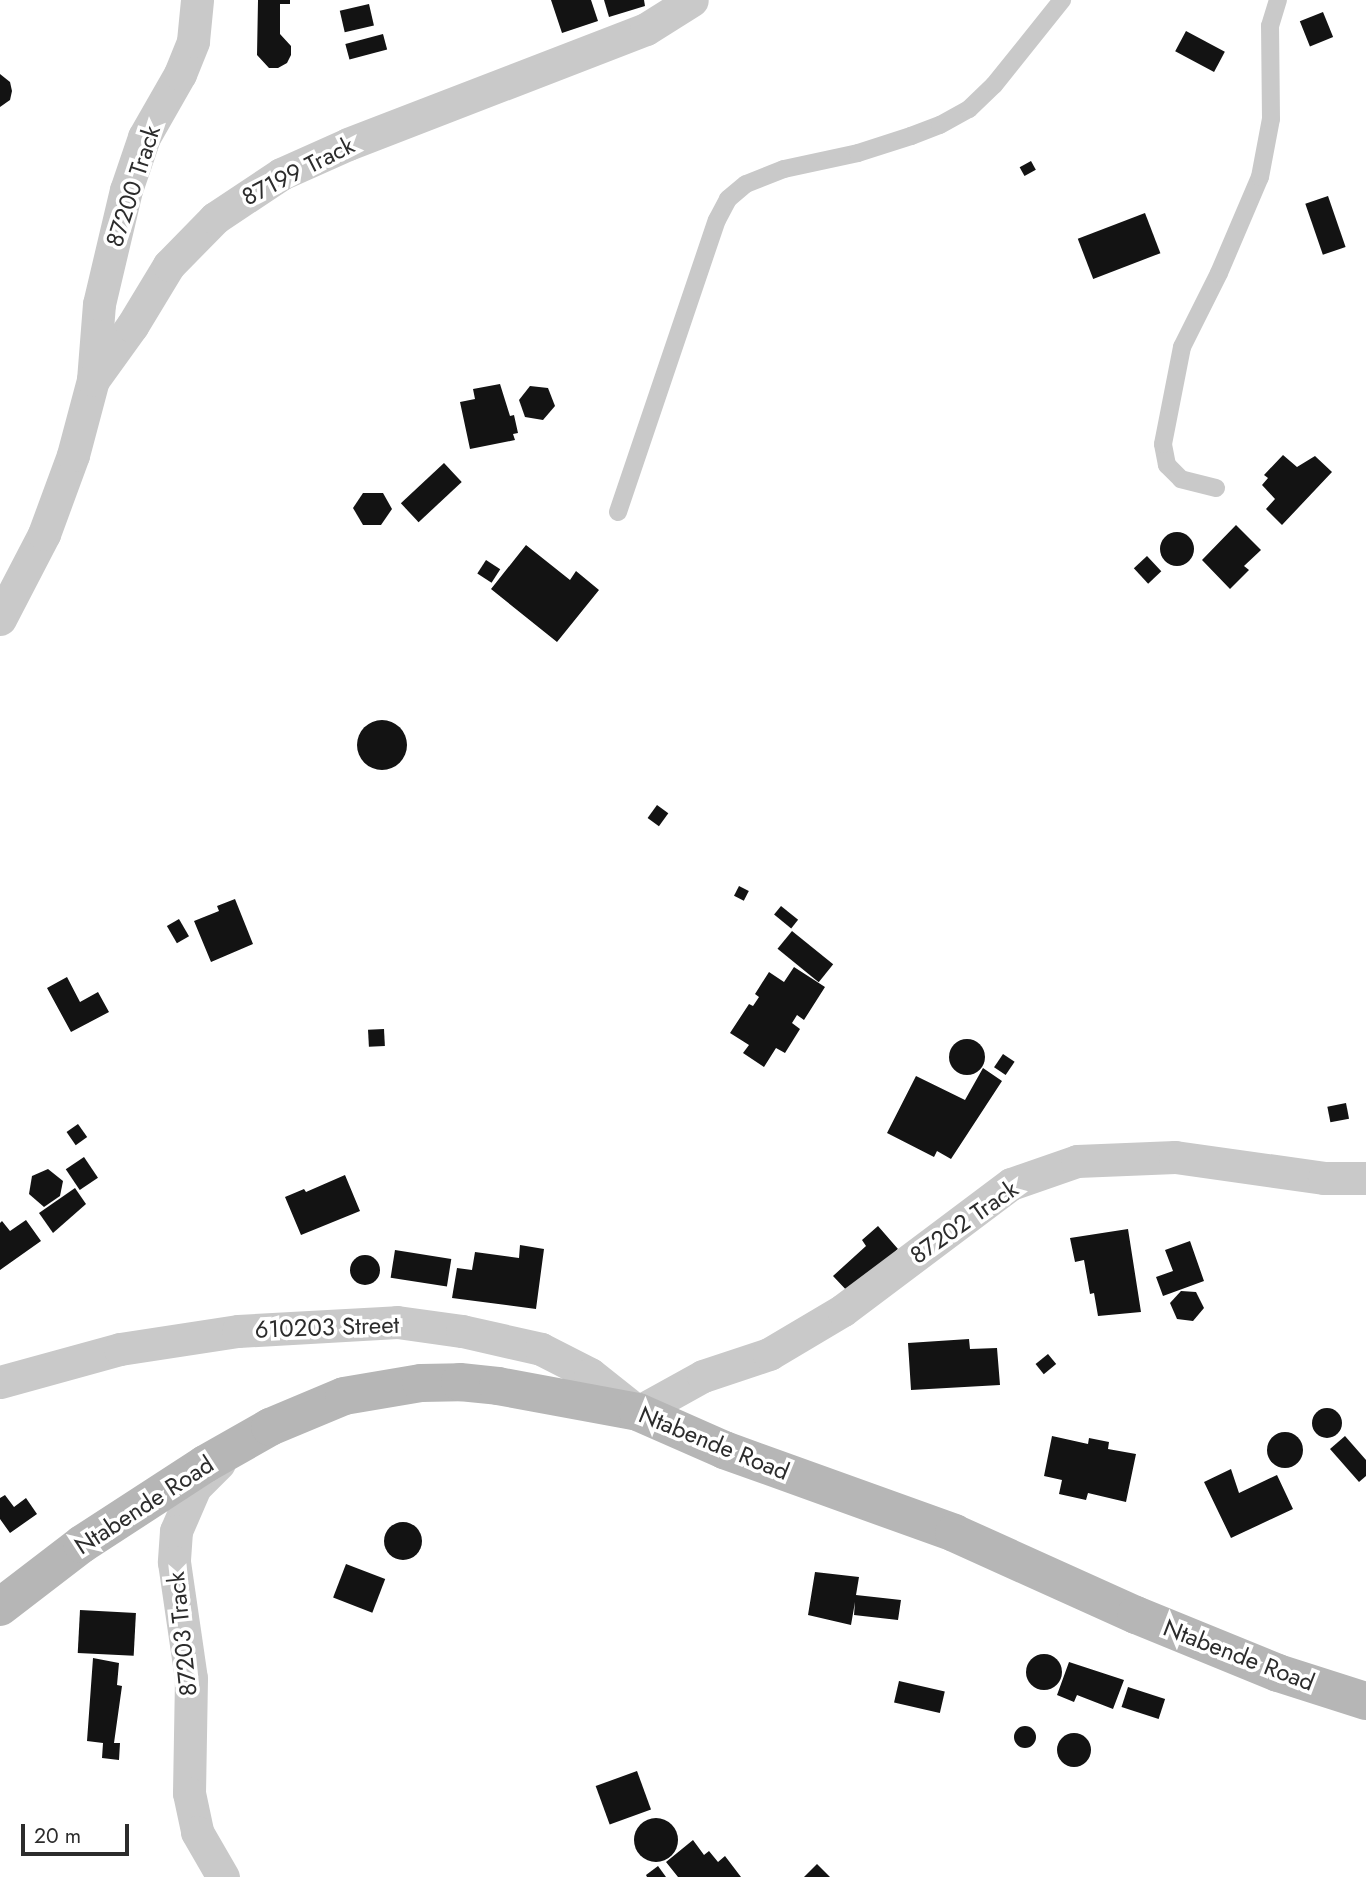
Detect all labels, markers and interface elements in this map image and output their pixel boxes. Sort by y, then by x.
street label: 87200 Track [100,122,166,250]
street label: 87199 Track [237,130,359,212]
street label: 87202 Track [904,1174,1024,1270]
street label: 610203 Street [254,1310,400,1344]
street label: Ntabende Road [635,1400,793,1486]
street label: Ntabende Road [69,1449,219,1561]
street label: 87203 Track [161,1570,203,1698]
street label: Ntabende Road [1159,1613,1319,1697]
scale bar [24,1811,133,1855]
text: 20 m [34,1821,81,1851]

